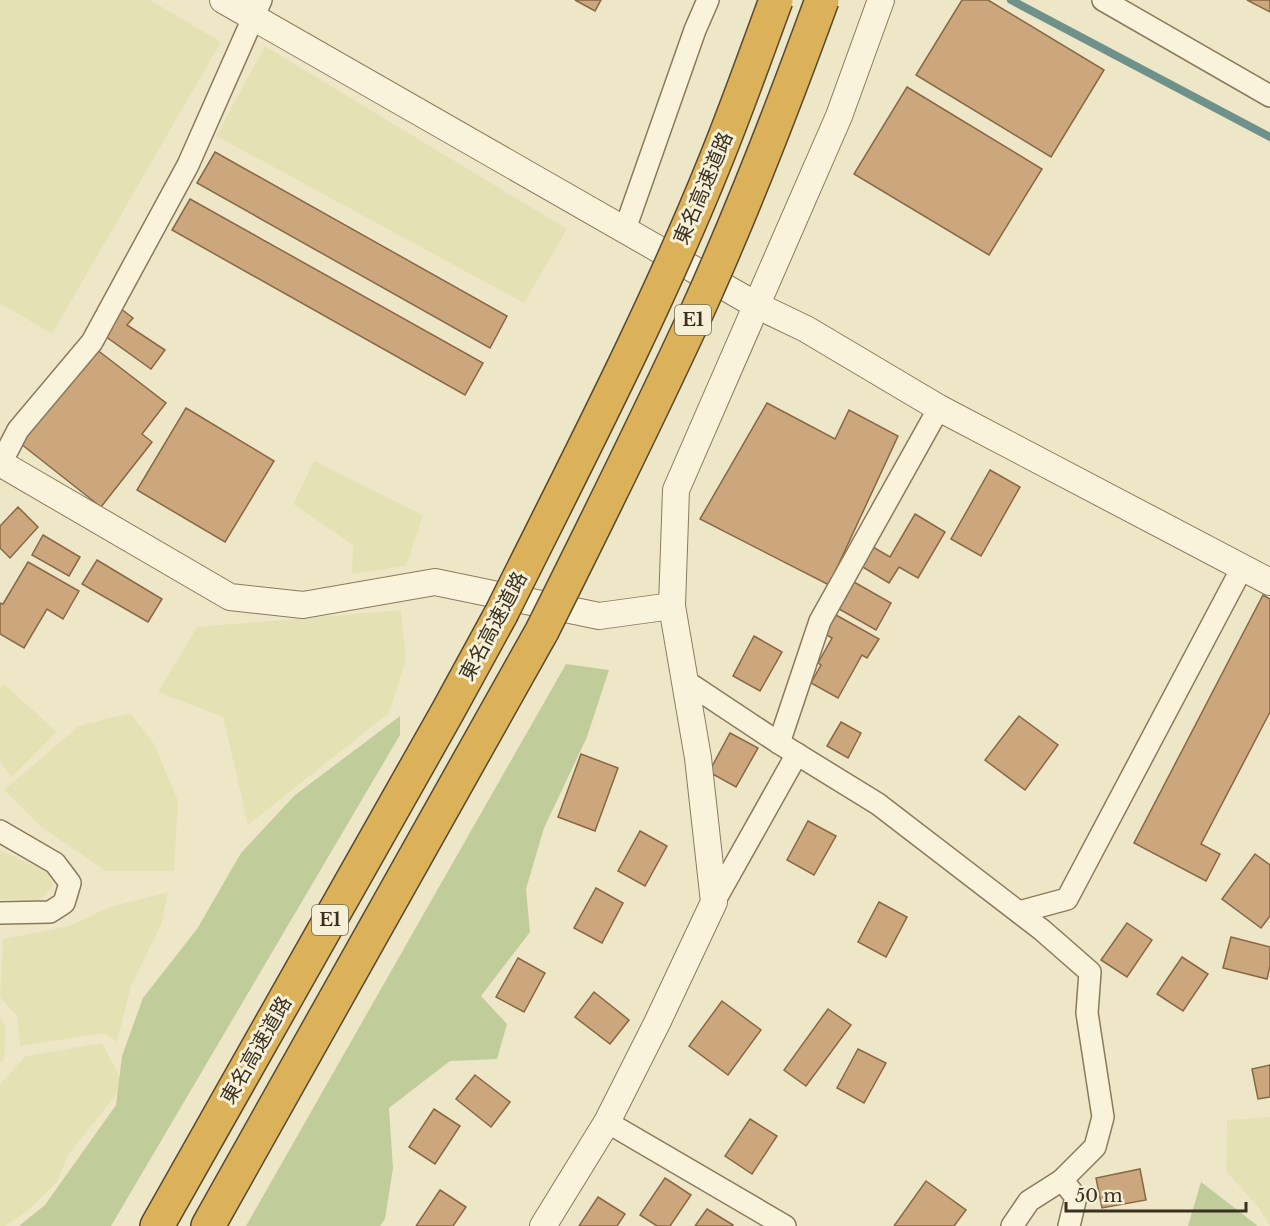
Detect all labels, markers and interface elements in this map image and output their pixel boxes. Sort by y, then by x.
street label: 東名高速道路 [669,128,737,248]
road number: E1 [675,305,711,335]
street label: 東名高速道路 [454,567,532,685]
road number: E1 [312,905,348,935]
street label: 東名高速道路 [216,992,296,1108]
scale bar [1066,1175,1246,1213]
text: 50 m [1075,1185,1123,1207]

